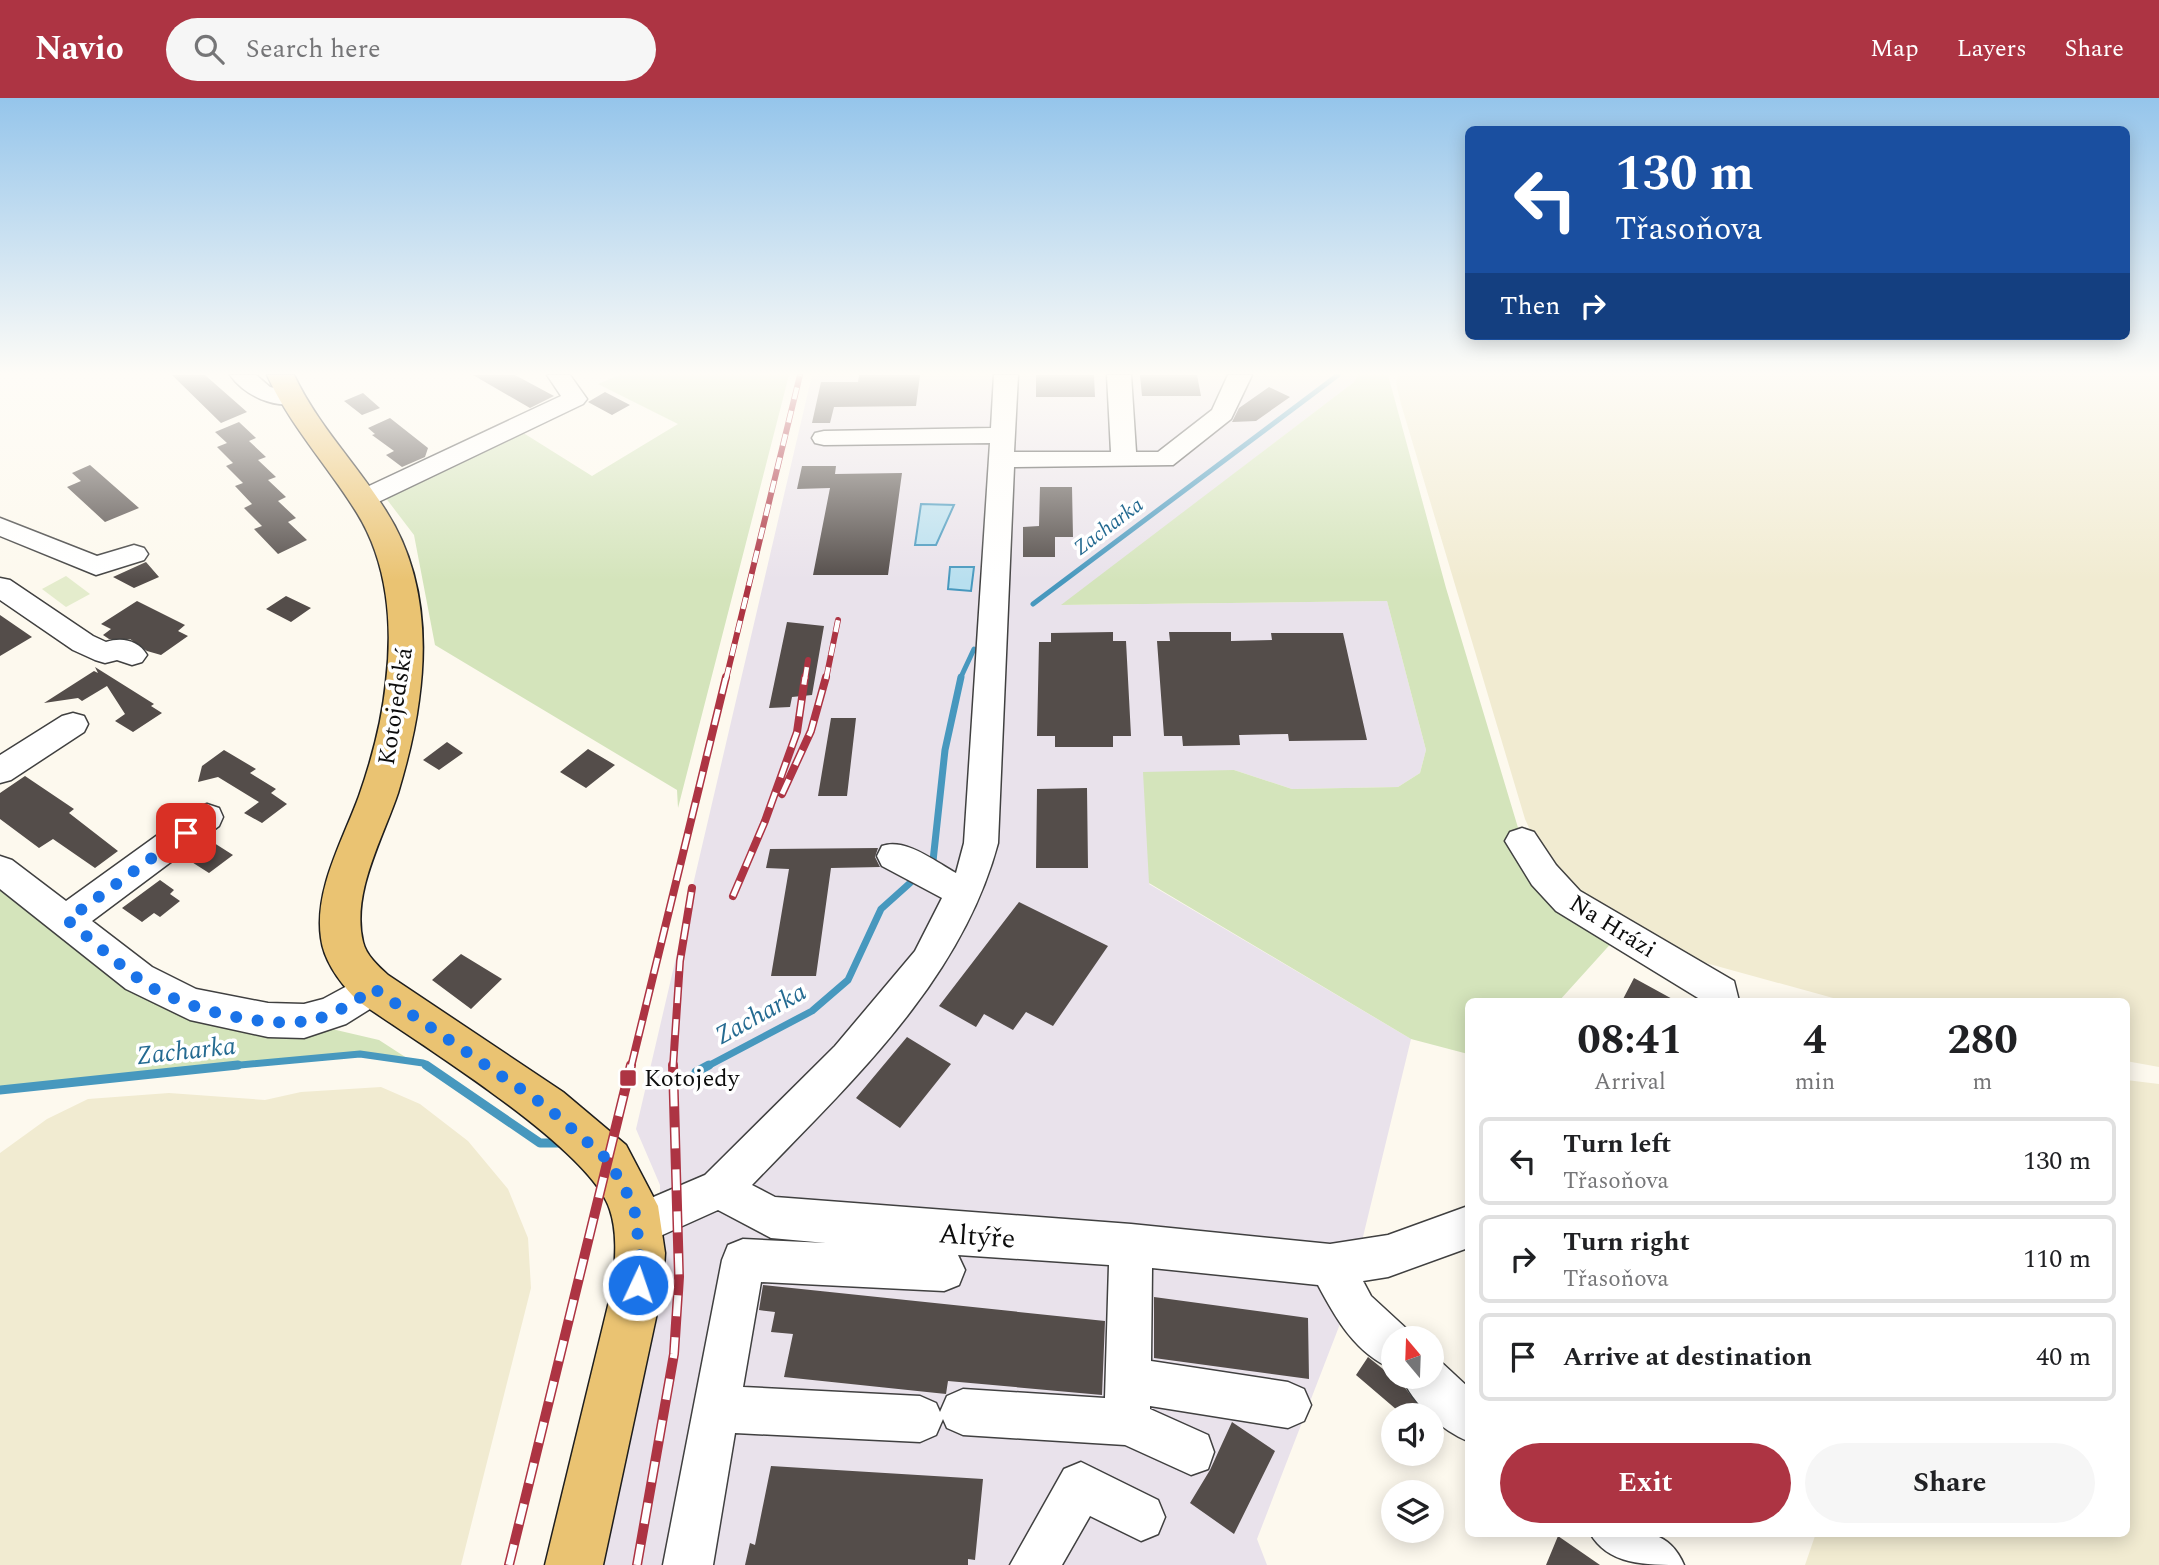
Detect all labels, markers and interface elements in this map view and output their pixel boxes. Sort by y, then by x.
search box [166,18,656,81]
text: Navio [35,24,124,74]
text: Search here [246,29,381,69]
icon: search [190,30,228,68]
text: Map [1870,31,1919,67]
text: Layers [1957,31,2027,67]
text: Share [2065,31,2124,67]
text: 130 m [1615,137,1754,212]
icon: left [1500,154,1591,245]
text: Třasoňova [1615,205,1762,254]
text: Then [1500,286,1560,326]
icon: right [1574,287,1612,325]
water label: Zacharka [1067,490,1151,564]
street label: Kotojedská [369,644,423,768]
pin [156,803,216,863]
icon: arrive [167,814,205,852]
street label: Na Hrázi [1562,886,1663,968]
water label: Zacharka [707,972,814,1056]
text: 08:41 [1577,1009,1683,1072]
text: 4 [1803,1009,1827,1072]
text: 280 [1947,1009,2018,1072]
water label: Zacharka [134,1026,238,1076]
place label: Kotojedy [644,1061,741,1097]
text: Arrival [1594,1065,1666,1100]
text: min [1795,1065,1835,1100]
text: m [1973,1065,1992,1100]
marker: Kotojedy [618,1068,638,1088]
text: Turn left [1563,1124,1671,1164]
text: 130 m [2023,1141,2091,1181]
icon: left [1504,1142,1542,1180]
text: Třasoňova [1563,1164,1669,1199]
street label: Altýře [937,1212,1017,1261]
text: Turn right [1563,1222,1690,1262]
text: 110 m [2023,1239,2091,1279]
icon: right [1504,1240,1542,1278]
position arrow [601,1248,675,1322]
text: Třasoňova [1563,1262,1669,1297]
north arrow [1381,1326,1444,1390]
map controls [1381,1326,1444,1543]
text: Arrive at destination [1563,1337,1812,1377]
text: 40 m [2036,1337,2091,1377]
icon: arrive [1504,1338,1542,1376]
button: sound [1381,1403,1444,1466]
button: Exit [1500,1443,1791,1523]
button: Share [1805,1443,2095,1523]
button: layers [1381,1480,1444,1543]

